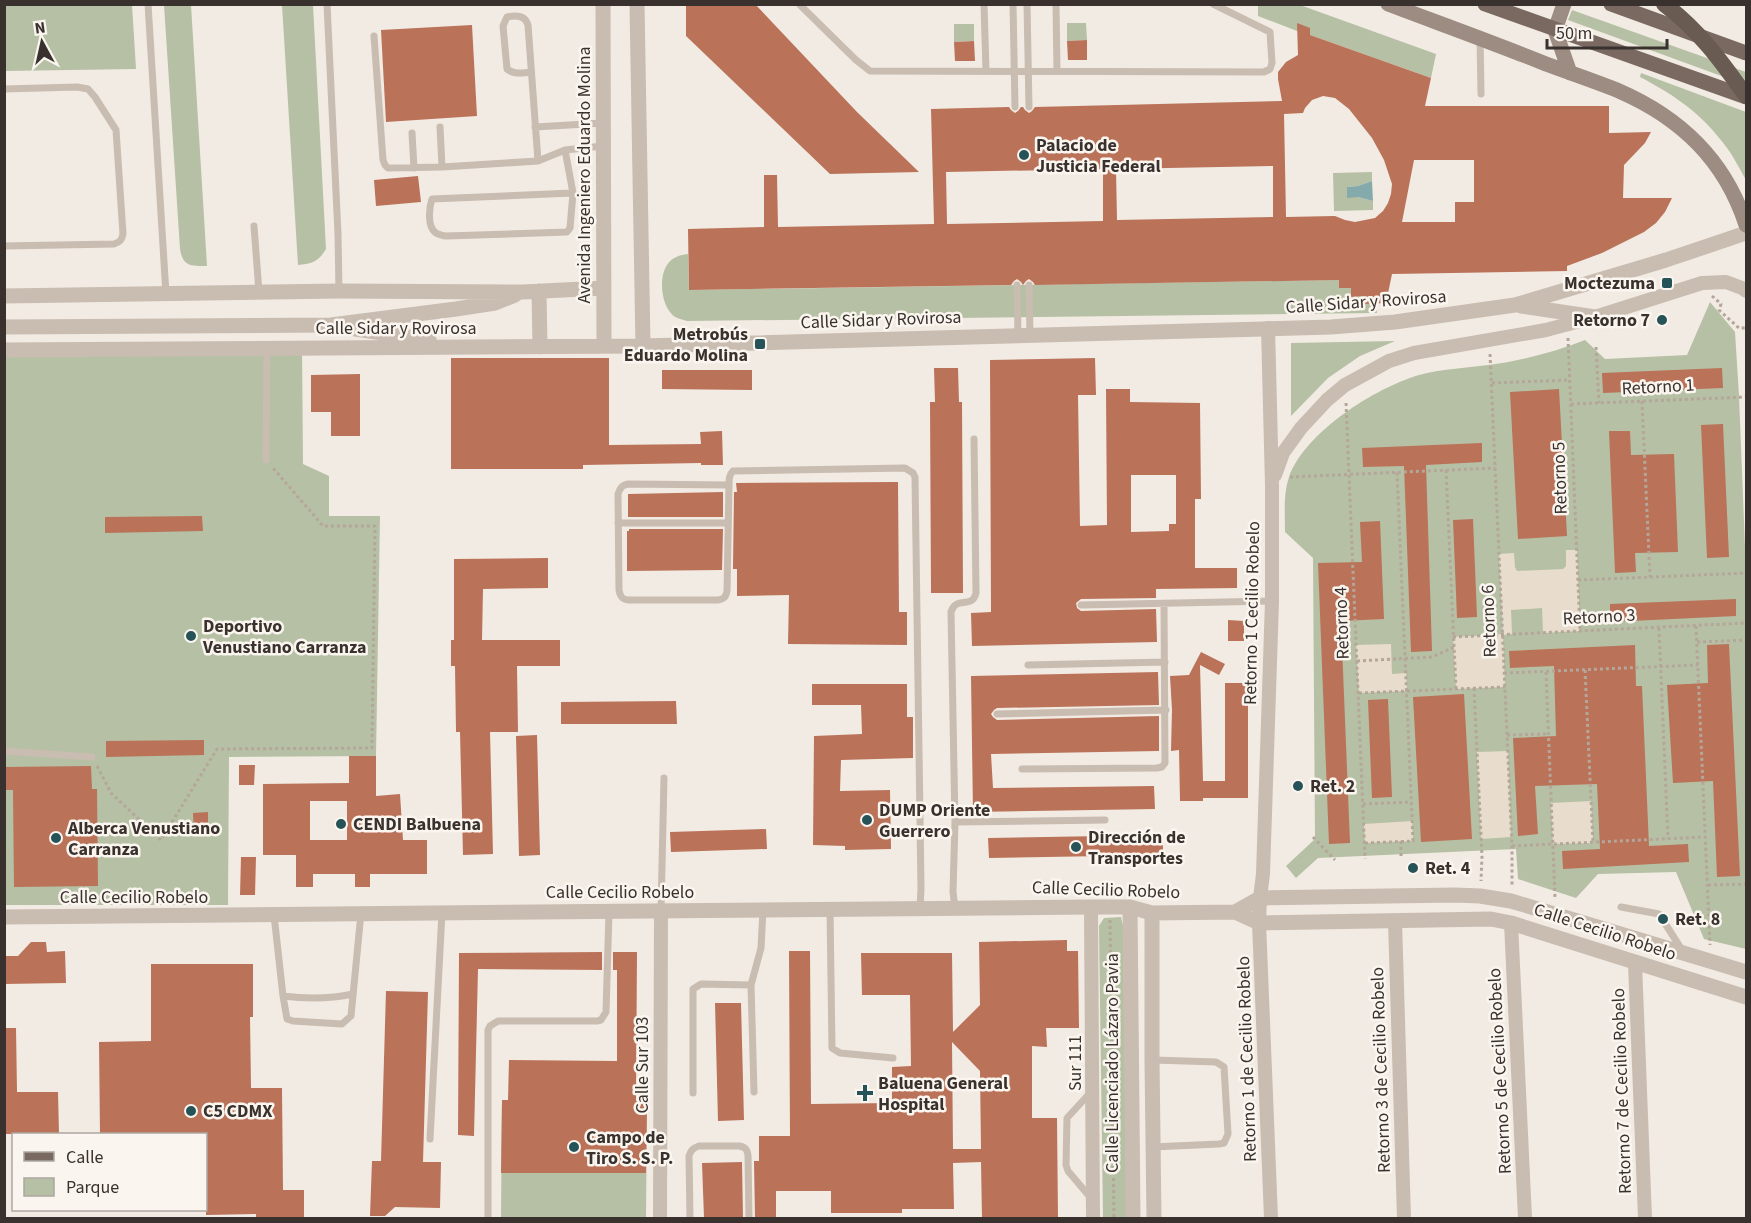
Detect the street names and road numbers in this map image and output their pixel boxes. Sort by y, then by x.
street label: Avenida Ingeniero Eduardo Molina [572,46,597,304]
street label: Calle Sidar y Rovirosa [1285,284,1447,320]
street label: Calle Sidar y Rovirosa [800,305,962,335]
street label: Calle Sidar y Rovirosa [316,316,477,341]
street label: Retorno 1 [1621,373,1695,401]
street label: Retorno 5 [1546,441,1574,515]
street label: Retorno 1 Cecilio Robelo [1238,521,1266,705]
street label: Retorno 6 [1475,584,1503,658]
street label: Retorno 4 [1328,586,1356,660]
street label: Retorno 3 [1562,603,1636,631]
street label: Calle Cecilio Robelo [1031,875,1181,905]
street label: Calle Cecilio Robelo [546,880,694,905]
street label: Calle Cecilio Robelo [60,885,208,910]
street label: Calle Cecilio Robelo [1531,897,1679,967]
street label: Calle Licenciado Lázaro Pavia [1100,953,1125,1173]
street label: Retorno 1 de Cecilio Robelo [1231,956,1263,1162]
street label: Retorno 3 de Cecilio Robelo [1365,967,1397,1173]
street label: Retorno 5 de Cecilio Robelo [1482,967,1518,1175]
street label: Retorno 7 de Cecilio Robelo [1606,988,1638,1194]
street label: Calle Sur 103 [630,1016,655,1114]
street label: Sur 111 [1063,1035,1088,1091]

